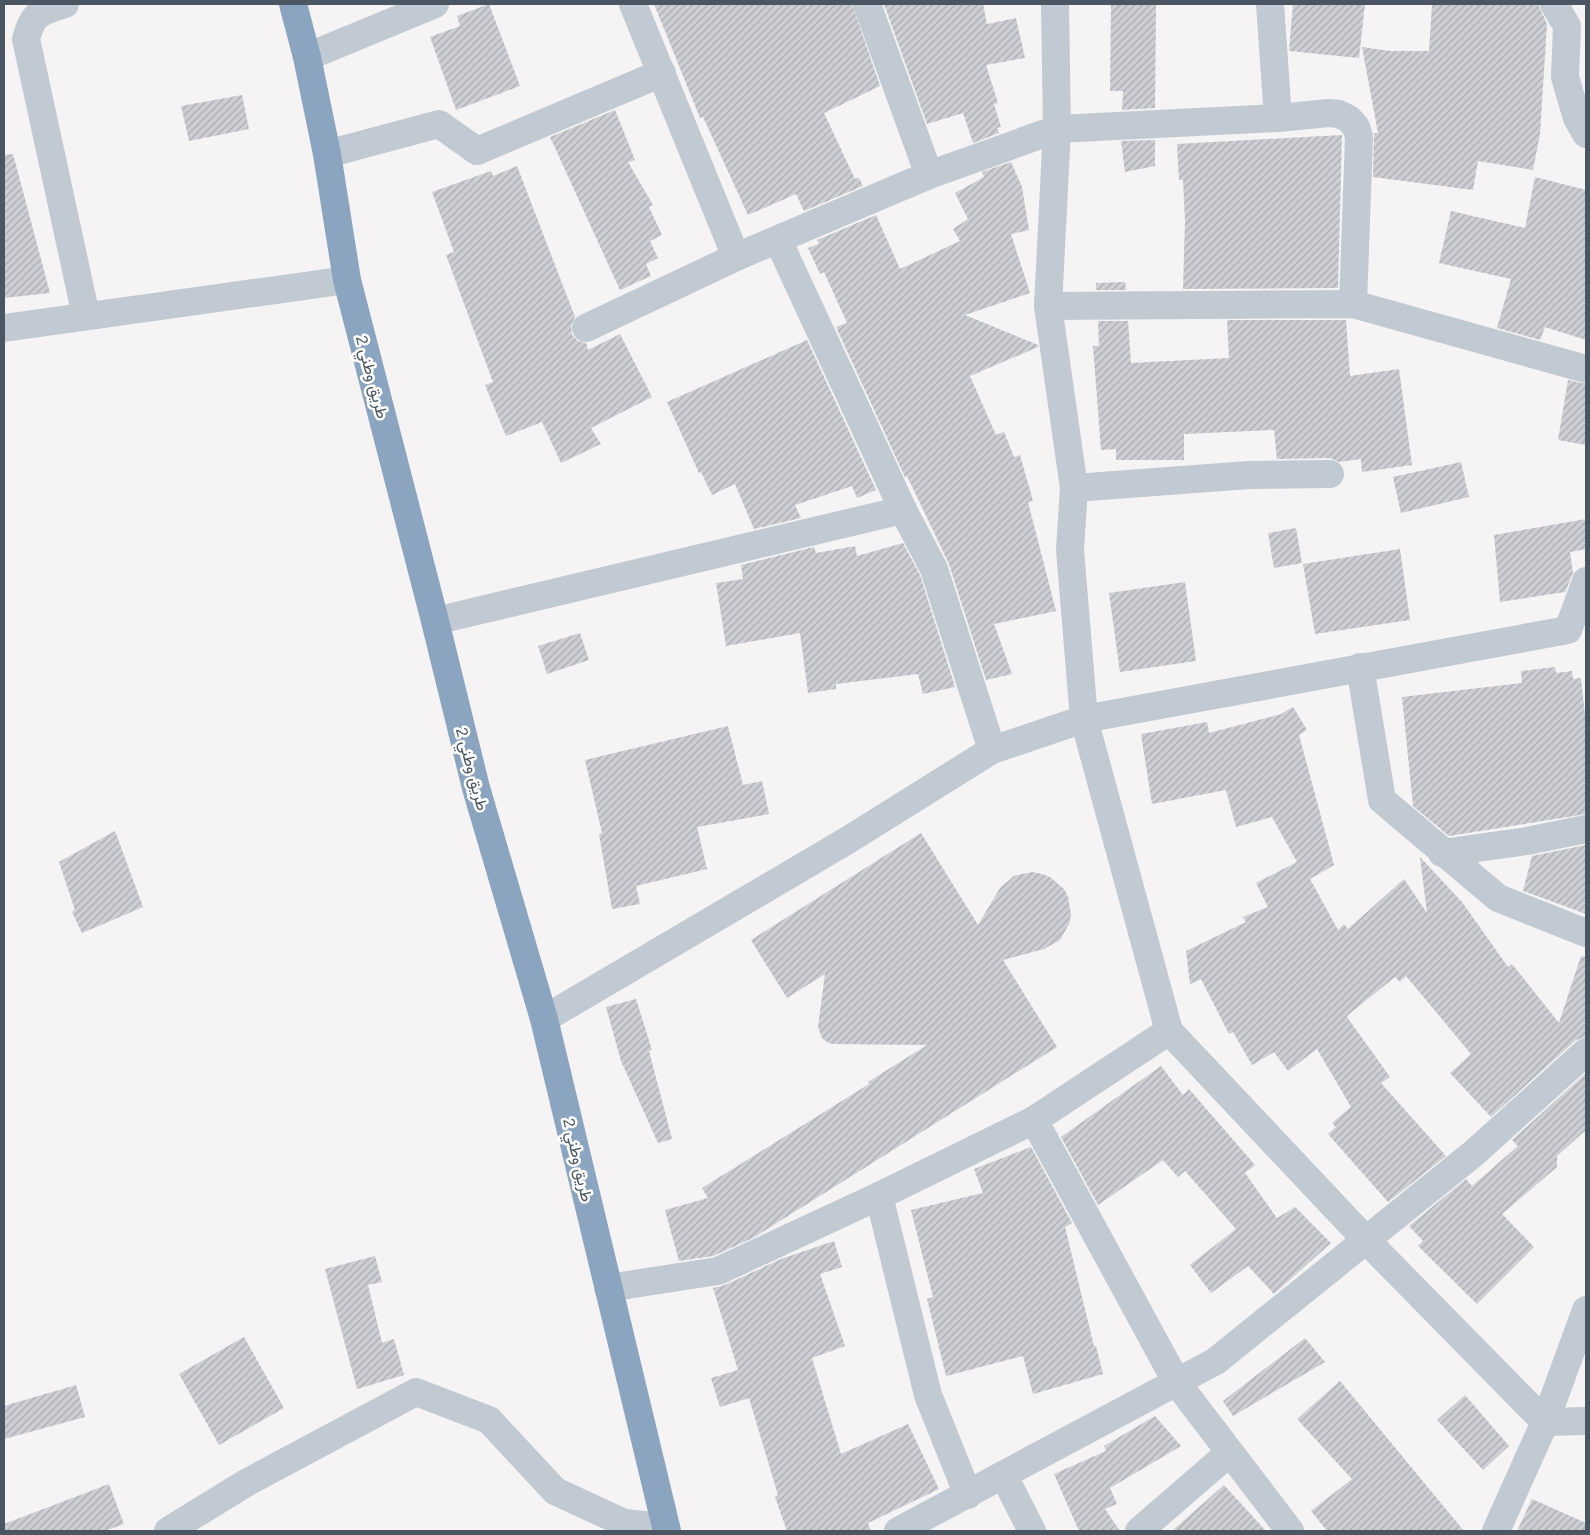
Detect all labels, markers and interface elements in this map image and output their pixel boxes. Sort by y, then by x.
street label: طريق وطني 2 [348,334,391,422]
street label: طريق وطني 2 [448,726,491,814]
street label: طريق وطني 2 [555,1117,596,1204]

